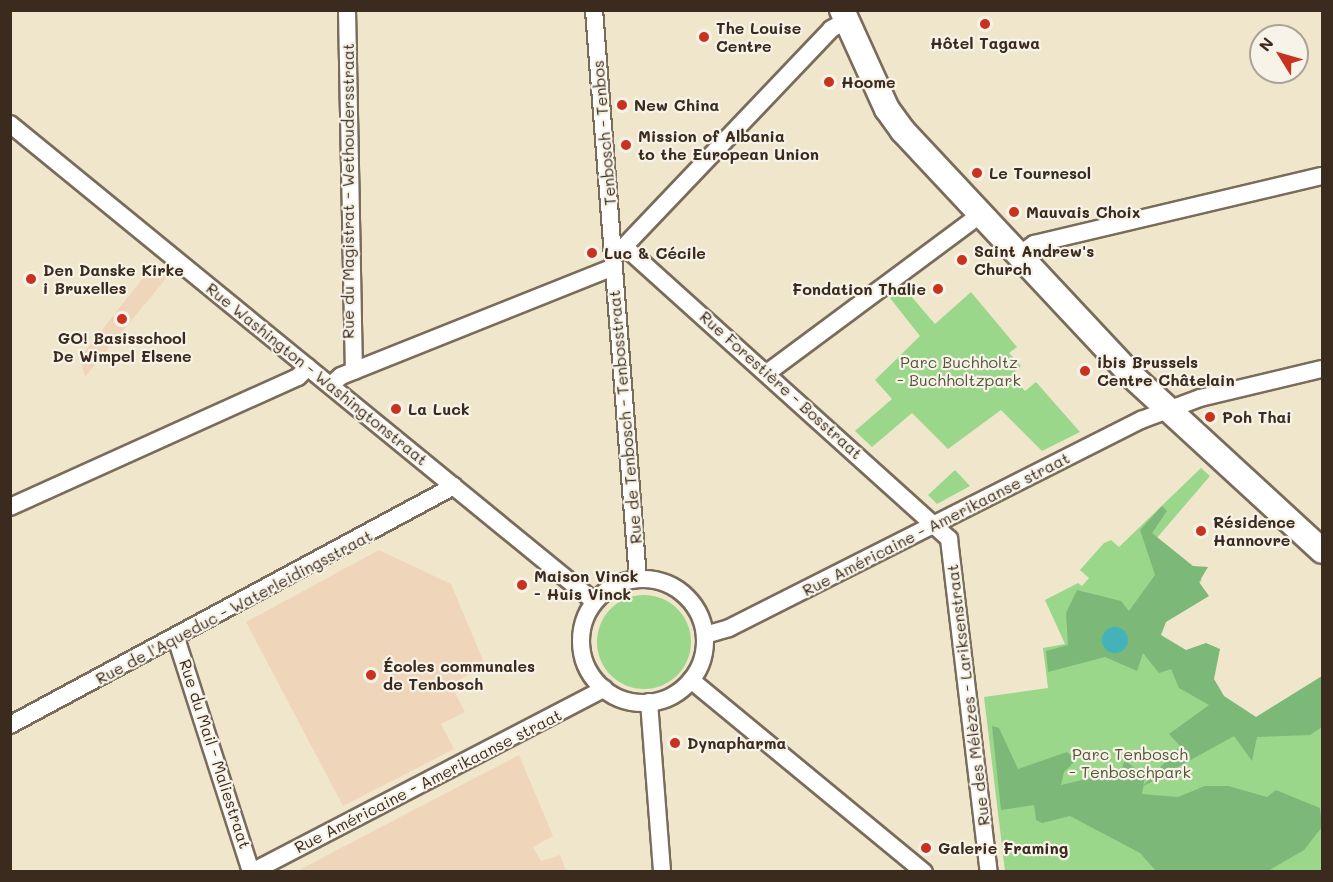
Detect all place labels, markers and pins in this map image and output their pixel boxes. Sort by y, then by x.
marker: Hôtel Tagawa [978,17,992,31]
place label: The Louise Centre [716,18,801,56]
marker: The Louise Centre [697,30,711,44]
place label: Hôtel Tagawa [930,33,1040,53]
place label: Hoome [841,72,896,92]
marker: Hoome [822,75,836,89]
place label: New China [634,95,719,115]
marker: New China [615,98,629,112]
place label: Mission of Albania to the European Union [638,126,819,164]
marker: Mission of Albania to the European Union [619,138,633,152]
place label: Le Tournesol [989,163,1091,183]
marker: Le Tournesol [970,166,984,180]
place label: Mauvais Choix [1026,202,1140,222]
marker: Mauvais Choix [1007,205,1021,219]
place label: Saint Andrew's Church [974,241,1094,279]
place label: Luc & Cécile [604,243,706,263]
marker: Luc & Cécile [585,246,599,260]
marker: Saint Andrew's Church [955,253,969,267]
place label: Den Danske Kirke i Bruxelles [43,260,184,298]
marker: Den Danske Kirke i Bruxelles [24,272,38,286]
place label: Fondation Thalie [792,279,926,299]
marker: Fondation Thalie [931,282,945,296]
marker: GO! Basisschool De Wimpel Elsene [115,312,129,326]
place label: GO! Basisschool De Wimpel Elsene [52,328,192,366]
place label: ibis Brussels Centre Châtelain [1097,352,1235,390]
marker: ibis Brussels Centre Châtelain [1078,364,1092,378]
place label: La Luck [408,399,470,419]
marker: La Luck [389,402,403,416]
place label: Poh Thai [1222,407,1292,427]
marker: Poh Thai [1203,410,1217,424]
place label: Résidence Hannovre [1213,512,1295,550]
marker: Résidence Hannovre [1194,524,1208,538]
place label: Maison Vinck - Huis Vinck [534,566,638,604]
marker: Maison Vinck - Huis Vinck [515,578,529,592]
place label: Écoles communales de Tenbosch [383,656,535,694]
marker: Écoles communales de Tenbosch [364,668,378,682]
place label: Dynapharma [687,733,786,753]
marker: Dynapharma [668,736,682,750]
place label: Galerie Framing [938,838,1068,858]
marker: Galerie Framing [919,841,933,855]

